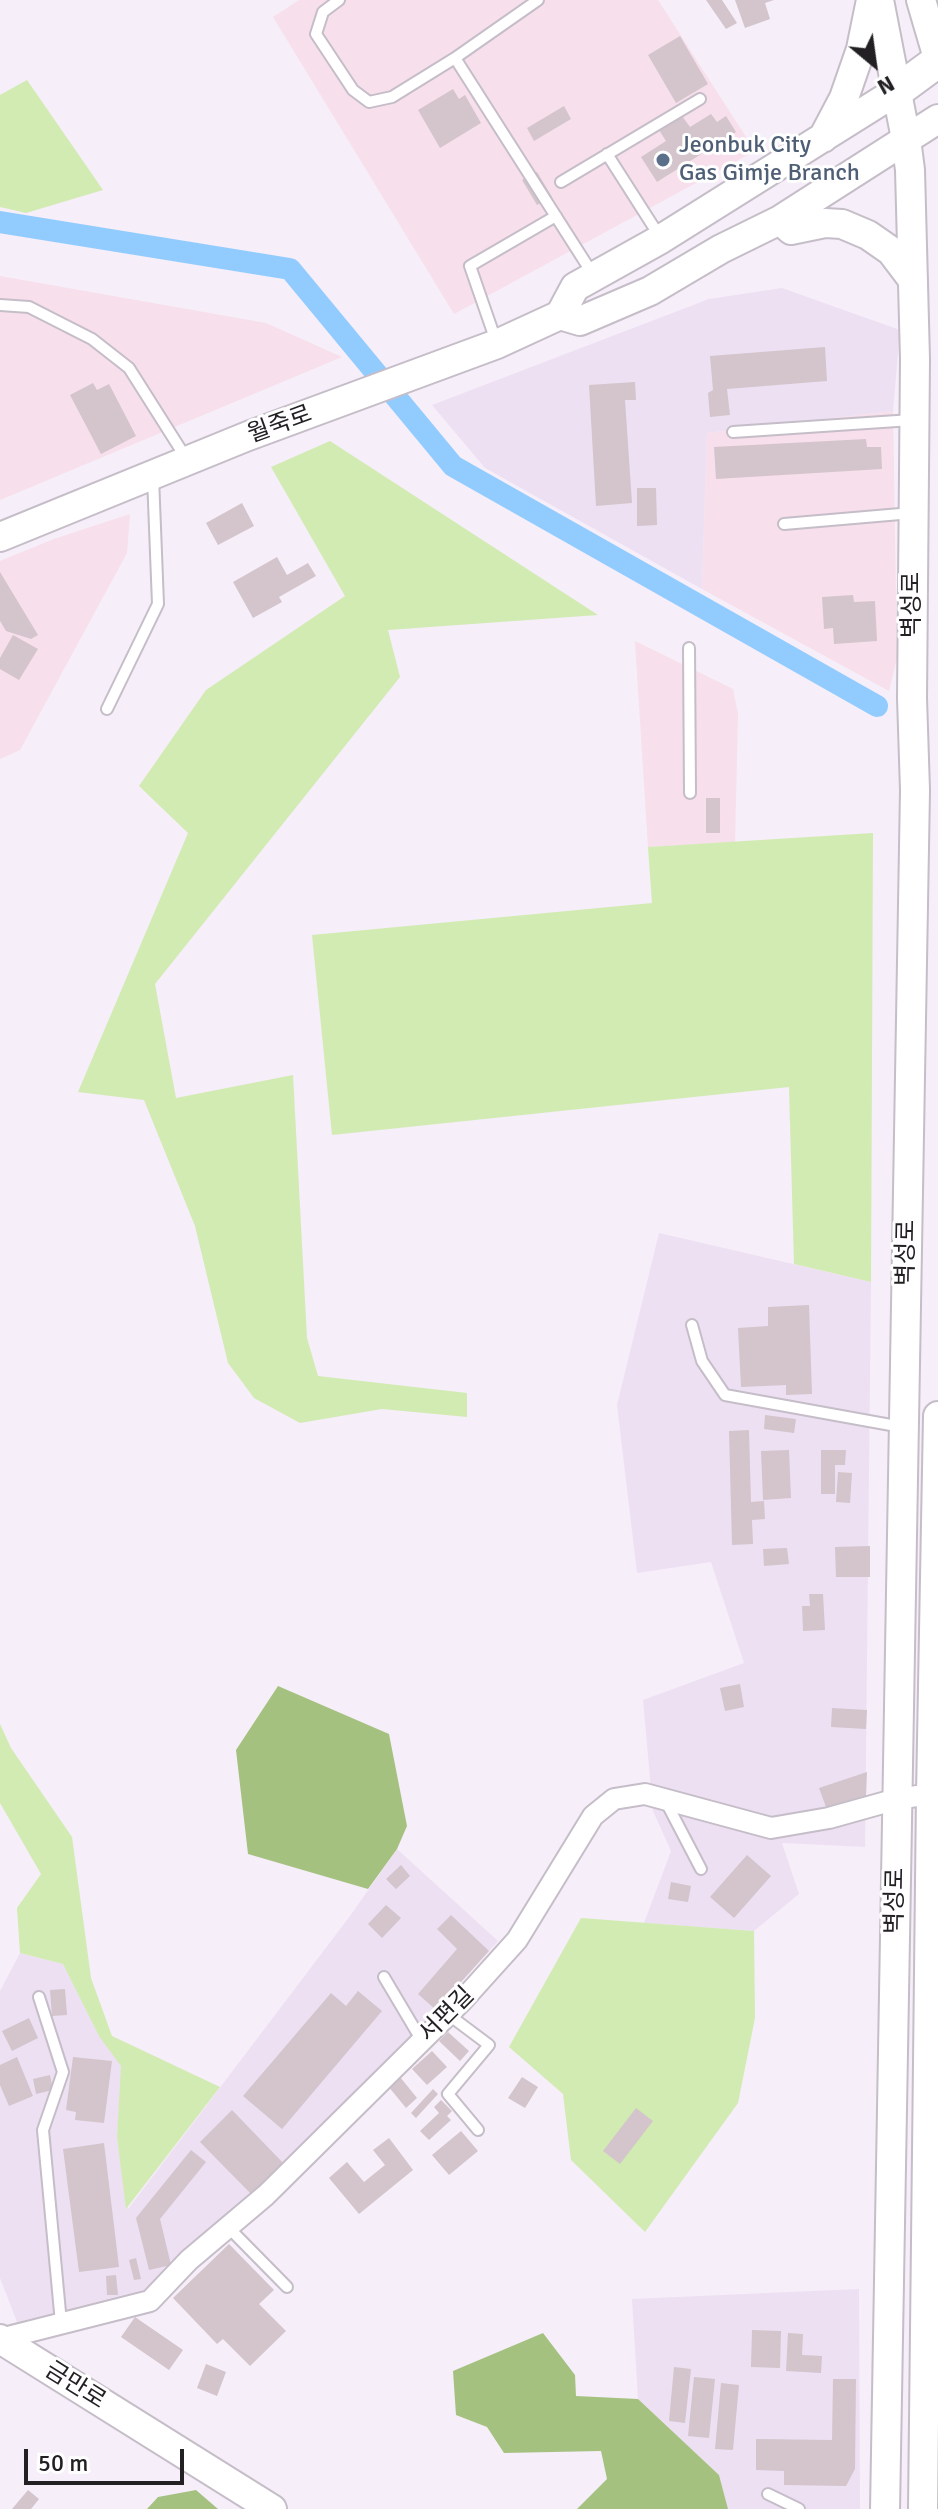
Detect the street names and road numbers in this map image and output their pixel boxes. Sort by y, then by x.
street label: 월죽로 [244,400,316,450]
street label: 벽성로 [899,572,927,638]
street label: 벽성로 [892,1220,922,1286]
street label: 벽성로 [881,1868,911,1934]
street label: 서편길 [413,1981,481,2049]
street label: 금만로 [39,2356,111,2416]

